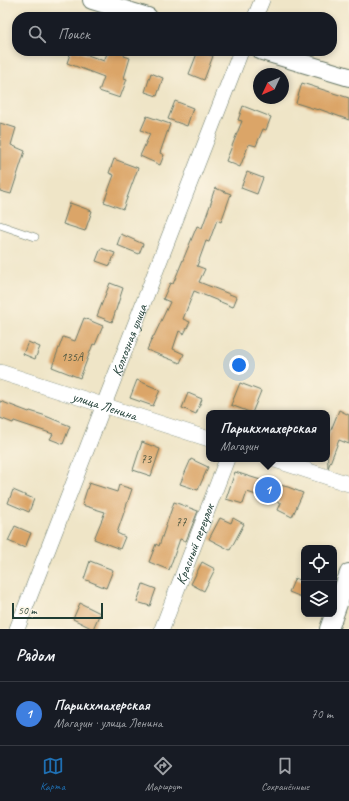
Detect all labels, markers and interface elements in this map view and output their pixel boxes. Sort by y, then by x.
search box [12,12,337,56]
icon: search [26,23,48,45]
text: Поиск [58,25,90,44]
north arrow [253,68,289,104]
street label: Колхозная улица [107,301,151,378]
house number: 135А [61,349,84,365]
your location [229,355,249,375]
street label: улица Ленина [69,387,140,424]
popup [206,410,330,462]
text: Парикхмахерская [220,419,316,438]
text: Магазин [220,438,258,454]
house number: 73 [141,451,153,467]
pin: 1 [255,475,281,505]
street label: Красный переулок [171,500,218,587]
house number: 77 [176,514,187,530]
map controls [301,545,337,617]
button: locate [301,545,337,581]
button: layers [301,581,337,617]
scale bar [12,601,103,620]
text: 50 m [18,603,37,617]
text: Рядом [16,645,54,666]
text: Парикхмахерская [54,696,150,715]
text: 1 [26,706,32,722]
text: 70 m [311,706,333,722]
text: Магазин · улица Ленина [54,715,162,731]
tab: Карта [40,755,65,793]
tab: Маршрут [145,755,181,793]
tab: Сохранённые [261,755,309,793]

